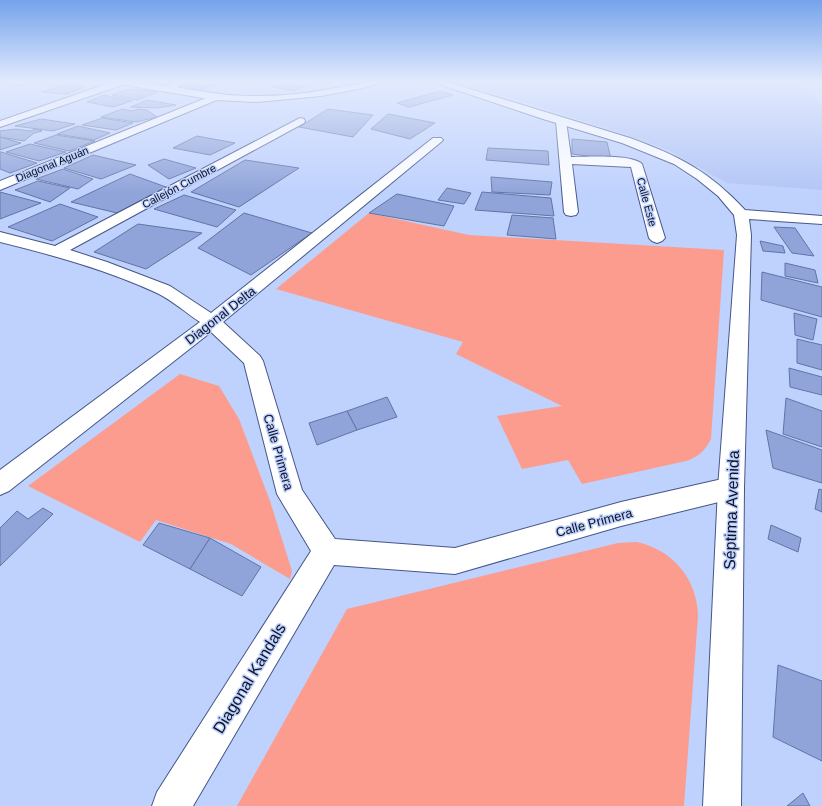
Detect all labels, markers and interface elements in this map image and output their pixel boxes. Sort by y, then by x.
street label: Diagonal Aguán [14,144,90,184]
street label: Callejón Cumbre [140,161,218,211]
street label: Calle Este [635,176,659,228]
street label: Diagonal Delta [182,283,259,348]
street label: Calle Primera [260,412,297,493]
street label: Séptima Avenida [721,450,742,570]
street label: Calle Primera [554,505,635,540]
street label: Diagonal Kandals [210,620,289,736]

